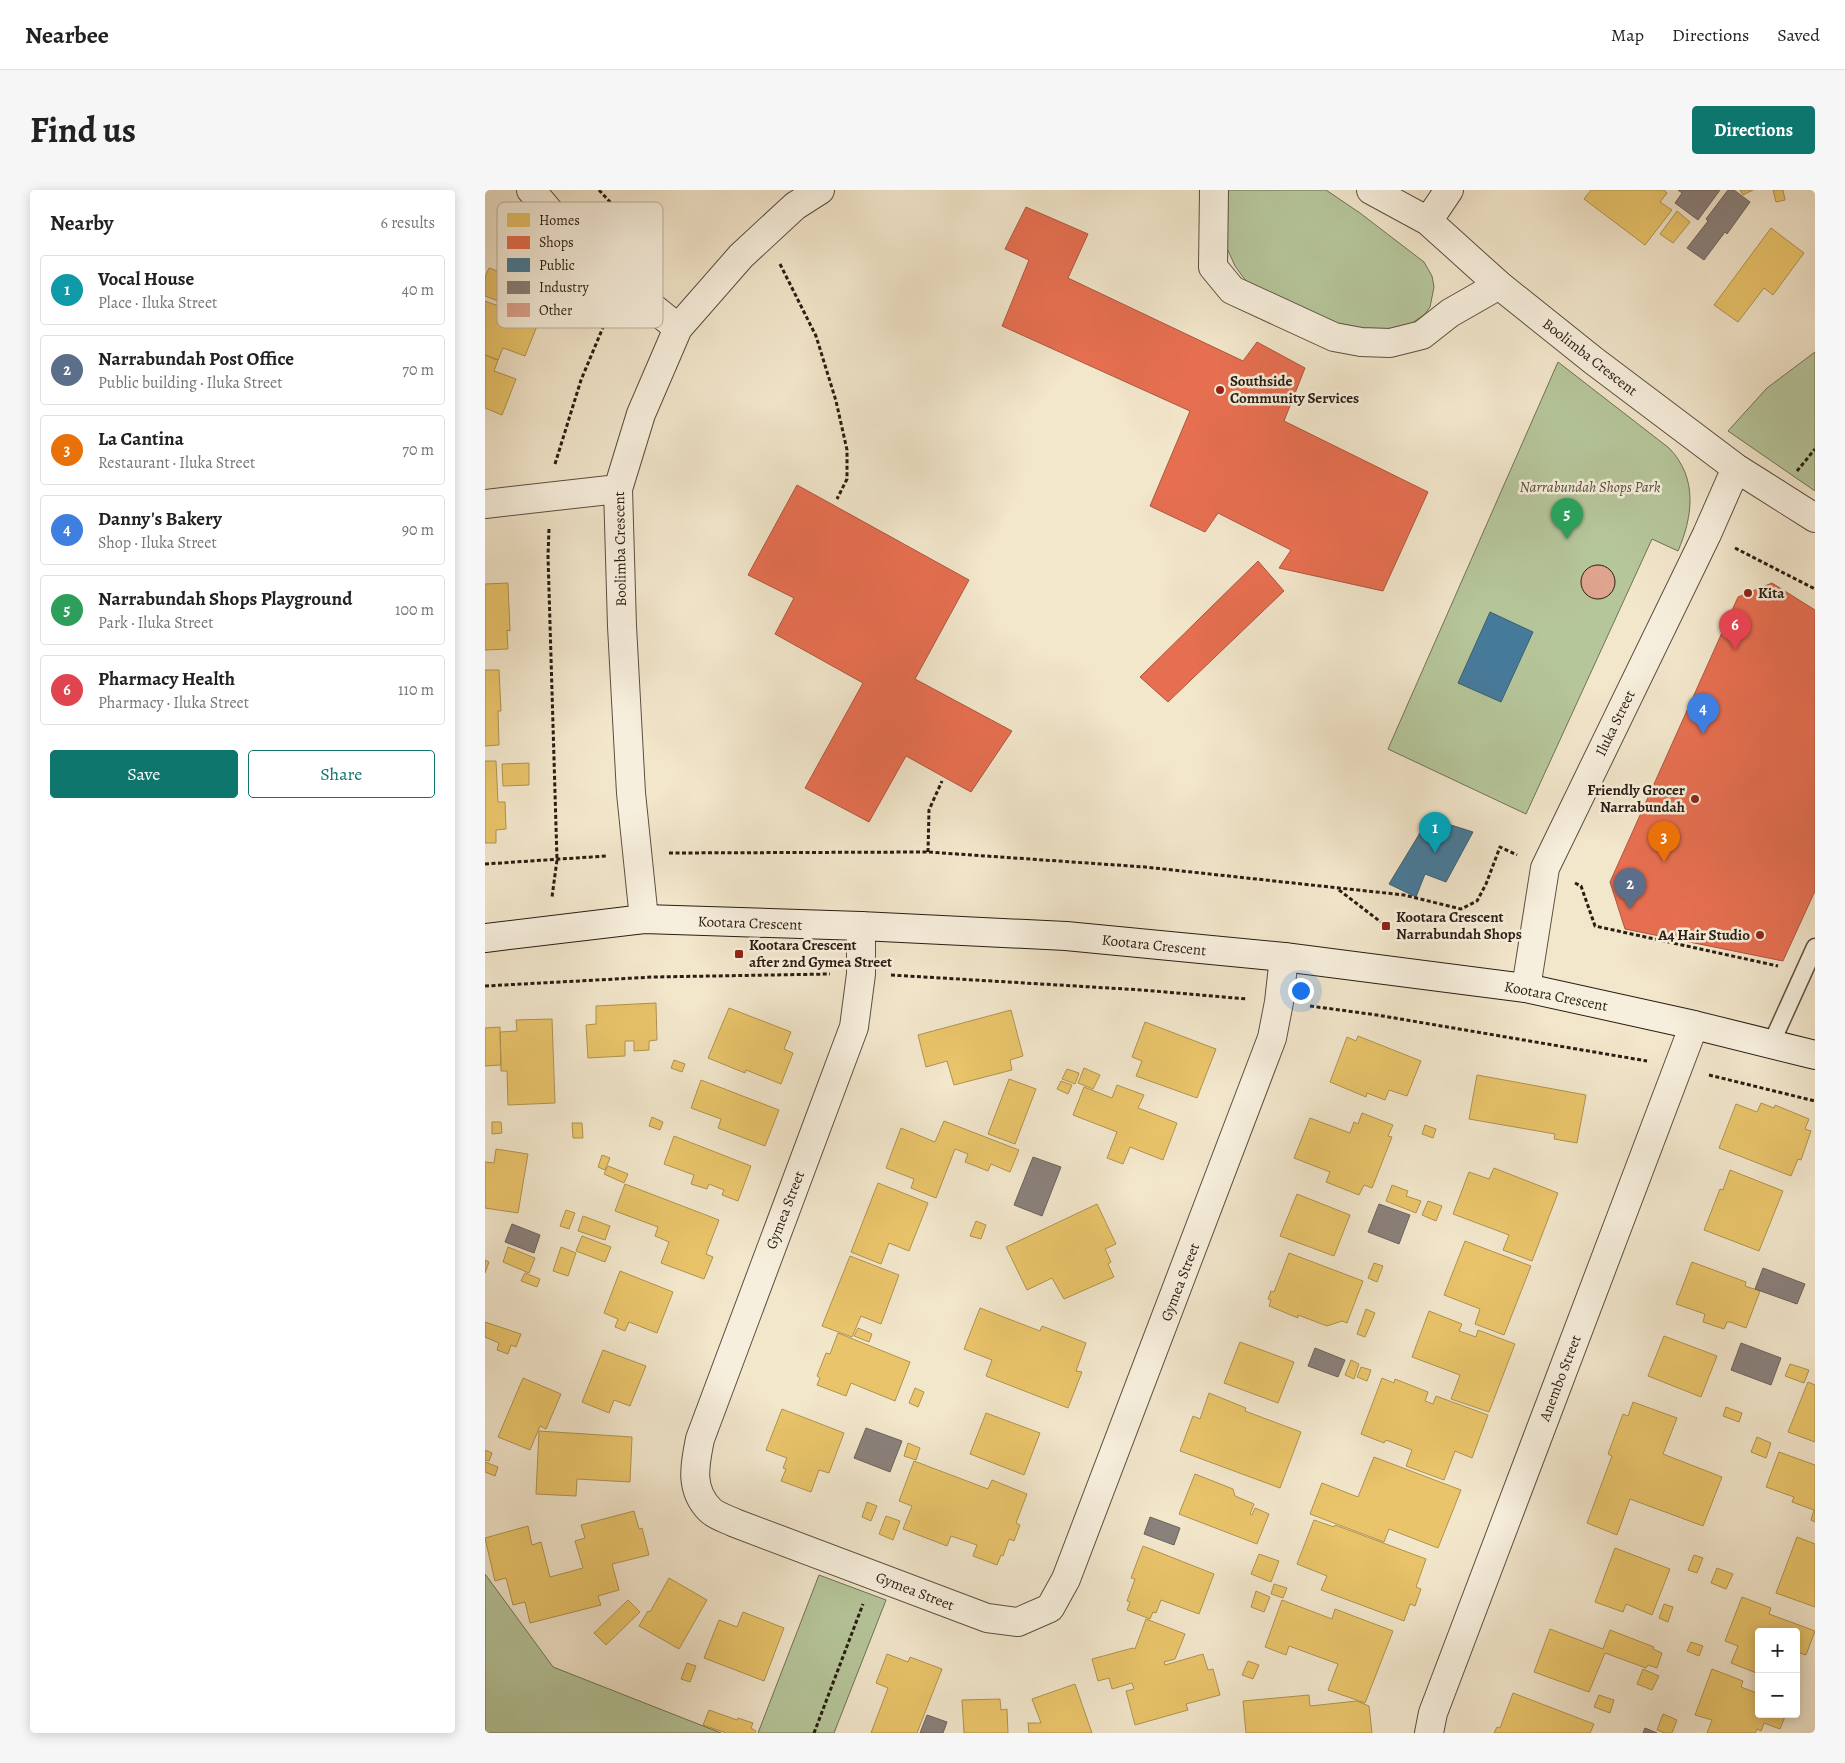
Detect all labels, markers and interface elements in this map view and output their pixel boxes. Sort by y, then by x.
text: Nearbee [25,19,109,51]
text: Map [1611,23,1644,47]
text: Directions [1672,23,1749,47]
text: Saved [1777,23,1820,47]
text: Find us [30,106,136,154]
button: Directions [1692,106,1815,154]
legend [497,202,663,328]
text: Nearby [50,209,113,237]
text: Homes [539,211,580,230]
text: 6 results [381,212,435,234]
text: Shops [539,233,574,252]
text: Public [539,256,575,275]
text: Vocal House [98,266,194,292]
text: Industry [539,278,589,297]
text: 1 [64,279,70,301]
text: 40 m [402,279,434,301]
text: Place · Iluka Street [98,292,217,314]
text: Other [539,301,573,320]
street label: Boolimba Crescent [1538,314,1642,400]
text: Narrabundah Post Office [98,346,294,372]
text: 2 [63,359,71,381]
text: 70 m [402,359,434,381]
place label: Southside Community Services [1230,371,1359,408]
text: Public building · Iluka Street [98,372,283,394]
marker: Southside Community Services [1214,384,1226,396]
text: La Cantina [98,426,184,452]
text: 3 [64,439,70,461]
text: 70 m [402,439,434,461]
text: Restaurant · Iluka Street [98,452,255,474]
park label: Narrabundah Shops Park [1520,477,1661,497]
street label: Boolimba Crescent [609,491,631,607]
pin: 5 [1551,498,1583,539]
text: Danny's Bakery [98,506,222,532]
text: 4 [63,519,71,541]
text: 90 m [402,519,434,541]
text: Shop · Iluka Street [98,532,217,554]
place label: Kita [1758,583,1785,603]
text: Narrabundah Shops Playground [98,586,352,612]
marker: Kita [1742,587,1754,599]
text: 5 [64,599,70,621]
text: 100 m [395,599,434,621]
pin: 6 [1719,609,1751,650]
text: Park · Iluka Street [98,612,213,634]
text: Pharmacy Health [98,666,235,692]
text: 6 [63,679,71,701]
text: 110 m [398,679,434,701]
street label: Iluka Street [1590,687,1640,759]
text: Pharmacy · Iluka Street [98,692,249,714]
pin: 4 [1687,693,1719,734]
button: Save [50,750,238,798]
button: Share [248,750,435,798]
place label: Friendly Grocer Narrabundah [1587,780,1685,817]
marker: Friendly Grocer Narrabundah [1689,793,1701,805]
pin: 1 [1419,812,1451,853]
pin: 3 [1648,821,1680,862]
pin: 2 [1614,868,1646,909]
place label: Kootara Crescent Narrabundah Shops [1396,907,1522,944]
street label: Kootara Crescent [697,911,803,935]
marker: Kootara Crescent Narrabundah Shops [1380,920,1392,932]
place label: A4 Hair Studio [1657,925,1750,945]
marker: A4 Hair Studio [1754,929,1766,941]
street label: Kootara Crescent [1101,930,1207,960]
place label: Kootara Crescent after 2nd Gymea Street [749,935,892,972]
marker: Kootara Crescent after 2nd Gymea Street [733,948,745,960]
street label: Kootara Crescent [1503,976,1609,1016]
your location [1288,978,1314,1004]
street label: Gymea Street [761,1168,809,1252]
street label: Gymea Street [1156,1240,1204,1324]
street label: Anembo Street [1534,1332,1586,1425]
street label: Gymea Street [873,1567,957,1615]
map controls [1755,1628,1800,1718]
button: + [1755,1628,1800,1673]
button: − [1755,1673,1800,1718]

